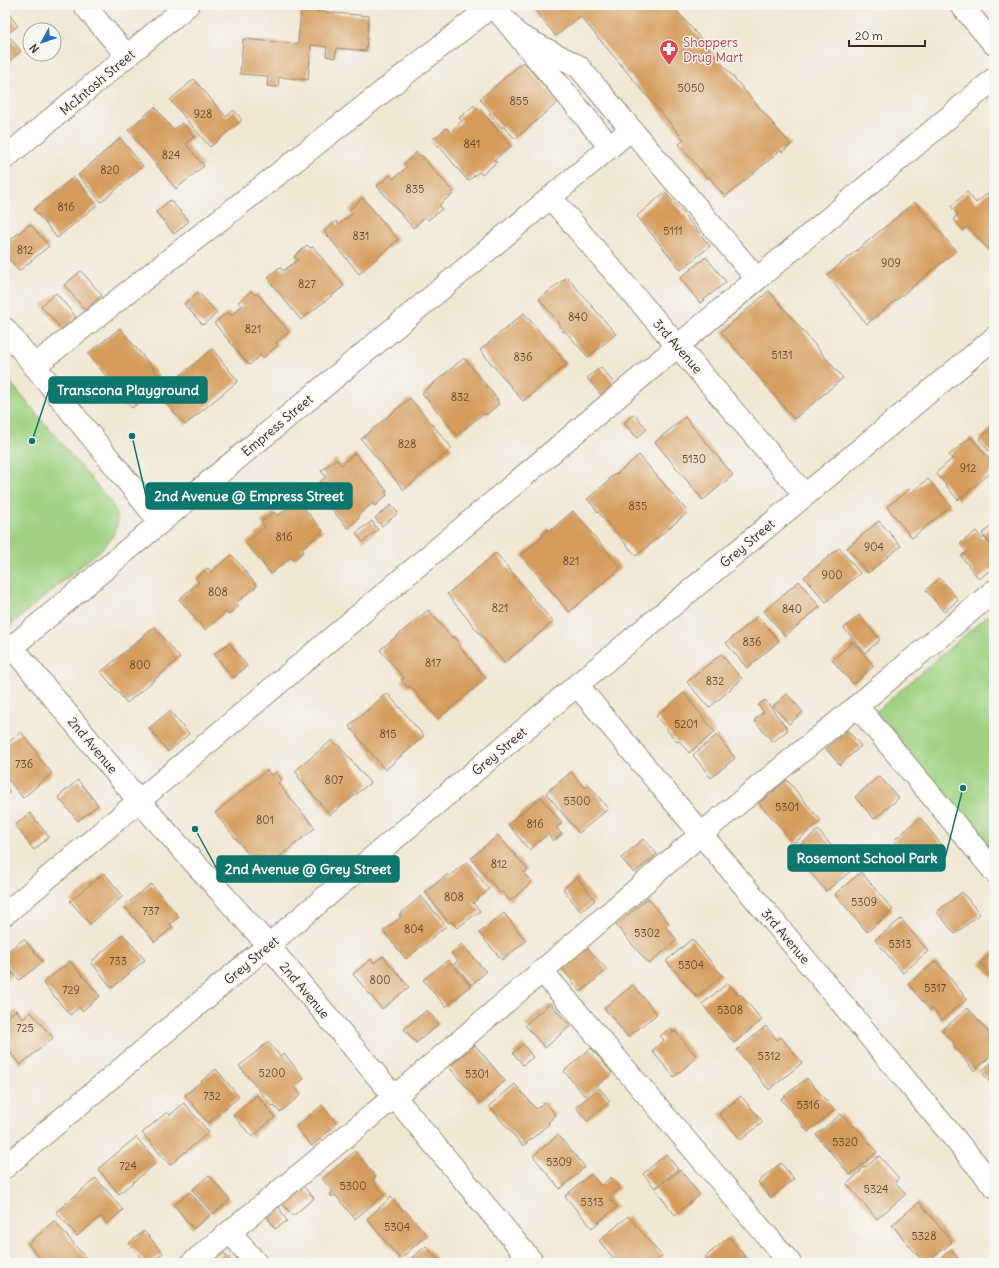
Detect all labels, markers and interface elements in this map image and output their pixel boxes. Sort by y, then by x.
north arrow [22,22,62,62]
scale bar [849,22,925,48]
text: 20 m [855,28,883,43]
place label: Shoppers Drug Mart [683,34,744,66]
pharmacy icon: Shoppers Drug Mart [658,38,680,66]
text: N [27,41,42,56]
street label: McIntosh Street [56,46,139,119]
house number: 5050 [677,81,705,95]
house number: 855 [510,94,529,108]
house number: 928 [194,107,212,121]
house number: 841 [464,137,480,151]
house number: 824 [162,148,180,162]
house number: 820 [100,163,120,177]
house number: 835 [406,182,424,196]
house number: 816 [57,200,75,214]
house number: 5111 [663,224,683,238]
house number: 831 [353,229,369,243]
house number: 812 [17,243,33,257]
house number: 909 [881,256,901,270]
house number: 827 [298,277,316,291]
house number: 840 [568,310,588,324]
street label: 3rd Avenue [649,316,706,377]
house number: 821 [245,322,261,336]
house number: 5131 [771,348,793,362]
house number: 836 [514,350,532,364]
callout: Transcona Playground [49,377,207,403]
text: Transcona Playground [57,381,200,399]
street label: Empress Street [238,390,317,460]
house number: 832 [451,390,469,404]
house number: 828 [398,437,416,451]
house number: 5130 [682,452,706,466]
house number: 912 [960,461,976,475]
callout: 2nd Avenue @ Empress Street [146,483,352,509]
text: 2nd Avenue @ Empress Street [154,487,344,505]
house number: 835 [629,499,647,513]
street label: Grey Street [716,515,779,571]
house number: 816 [275,530,293,544]
house number: 904 [864,540,884,554]
house number: 821 [563,554,579,568]
house number: 900 [822,568,842,582]
house number: 808 [208,585,228,599]
house number: 821 [492,601,508,615]
house number: 840 [782,602,802,616]
house number: 836 [743,635,761,649]
house number: 817 [425,656,442,670]
house number: 800 [130,658,150,672]
house number: 832 [706,674,724,688]
street label: 2nd Avenue [64,713,121,777]
house number: 5201 [674,717,698,731]
street label: Grey Street [468,723,531,779]
house number: 815 [379,727,397,741]
house number: 736 [15,757,33,771]
house number: 807 [325,773,344,787]
house number: 5300 [563,794,591,808]
house number: 5301 [775,800,799,814]
house number: 801 [256,813,274,827]
house number: 816 [526,817,544,831]
callout: Rosemont School Park [788,845,945,871]
text: Rosemont School Park [797,849,937,867]
callout: 2nd Avenue @ Grey Street [217,856,399,882]
house number: 812 [491,857,507,871]
text: 2nd Avenue @ Grey Street [225,860,392,878]
house number: 808 [444,890,464,904]
house number: 5309 [851,895,877,909]
house number: 737 [142,904,160,918]
street label: 3rd Avenue [758,905,814,967]
house number: 804 [404,922,424,936]
house number: 5302 [634,926,660,940]
street label: Grey Street [220,932,283,988]
house number: 5313 [888,937,912,951]
house number: 733 [109,954,127,968]
street label: 2nd Avenue [276,958,333,1022]
house number: 5304 [678,958,704,972]
house number: 800 [370,973,390,987]
house number: 5317 [924,981,947,995]
house number: 729 [62,983,80,997]
house number: 5308 [717,1003,743,1017]
house number: 725 [16,1021,34,1035]
house number: 5312 [758,1049,780,1063]
house number: 5200 [259,1066,285,1080]
house number: 5301 [465,1067,489,1081]
house number: 732 [203,1089,221,1103]
house number: 5316 [796,1098,820,1112]
house number: 5320 [832,1135,858,1149]
house number: 5309 [546,1155,572,1169]
house number: 724 [119,1159,137,1173]
house number: 5300 [339,1179,367,1193]
house number: 5324 [864,1182,888,1196]
house number: 5313 [580,1195,604,1209]
house number: 5304 [384,1220,410,1234]
house number: 5328 [912,1229,936,1243]

